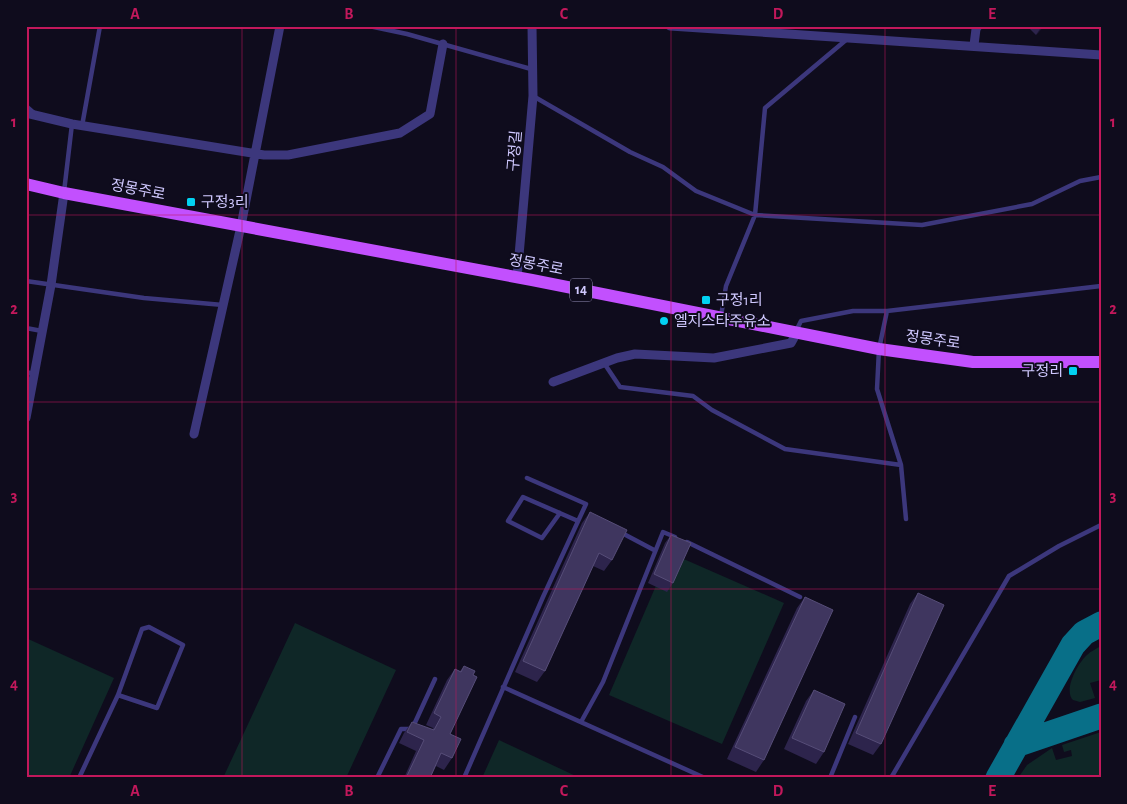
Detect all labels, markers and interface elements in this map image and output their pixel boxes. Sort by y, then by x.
text: A [130,6,140,22]
text: B [344,6,354,22]
text: C [560,6,569,22]
text: D [773,6,784,22]
text: E [988,6,996,22]
text: 1 [11,114,17,130]
text: 1 [1110,114,1116,130]
street label: 구정길 [505,130,524,172]
street label: 정몽주로 [109,176,167,203]
place label: 구정3리 [201,194,249,210]
marker: 구정3리 [185,196,197,208]
street label: 정몽주로 [507,251,565,278]
road number: 14 [570,278,592,302]
place label: 구정1리 [716,292,763,308]
marker: 구정1리 [700,294,712,306]
text: 2 [10,301,18,317]
text: 2 [1109,301,1117,317]
place label: 엘지스타주유소 [674,313,771,329]
marker: 엘지스타주유소 [658,315,670,327]
street label: 정몽주로 [905,328,962,351]
place label: 구정리 [1022,363,1063,379]
marker: 구정리 [1067,365,1079,377]
text: 3 [11,488,18,504]
text: 3 [1110,488,1117,504]
text: 4 [10,676,18,692]
text: 4 [1109,676,1117,692]
text: A [130,783,140,799]
text: B [344,783,354,799]
text: C [560,783,569,799]
text: D [773,783,784,799]
text: E [988,783,996,799]

